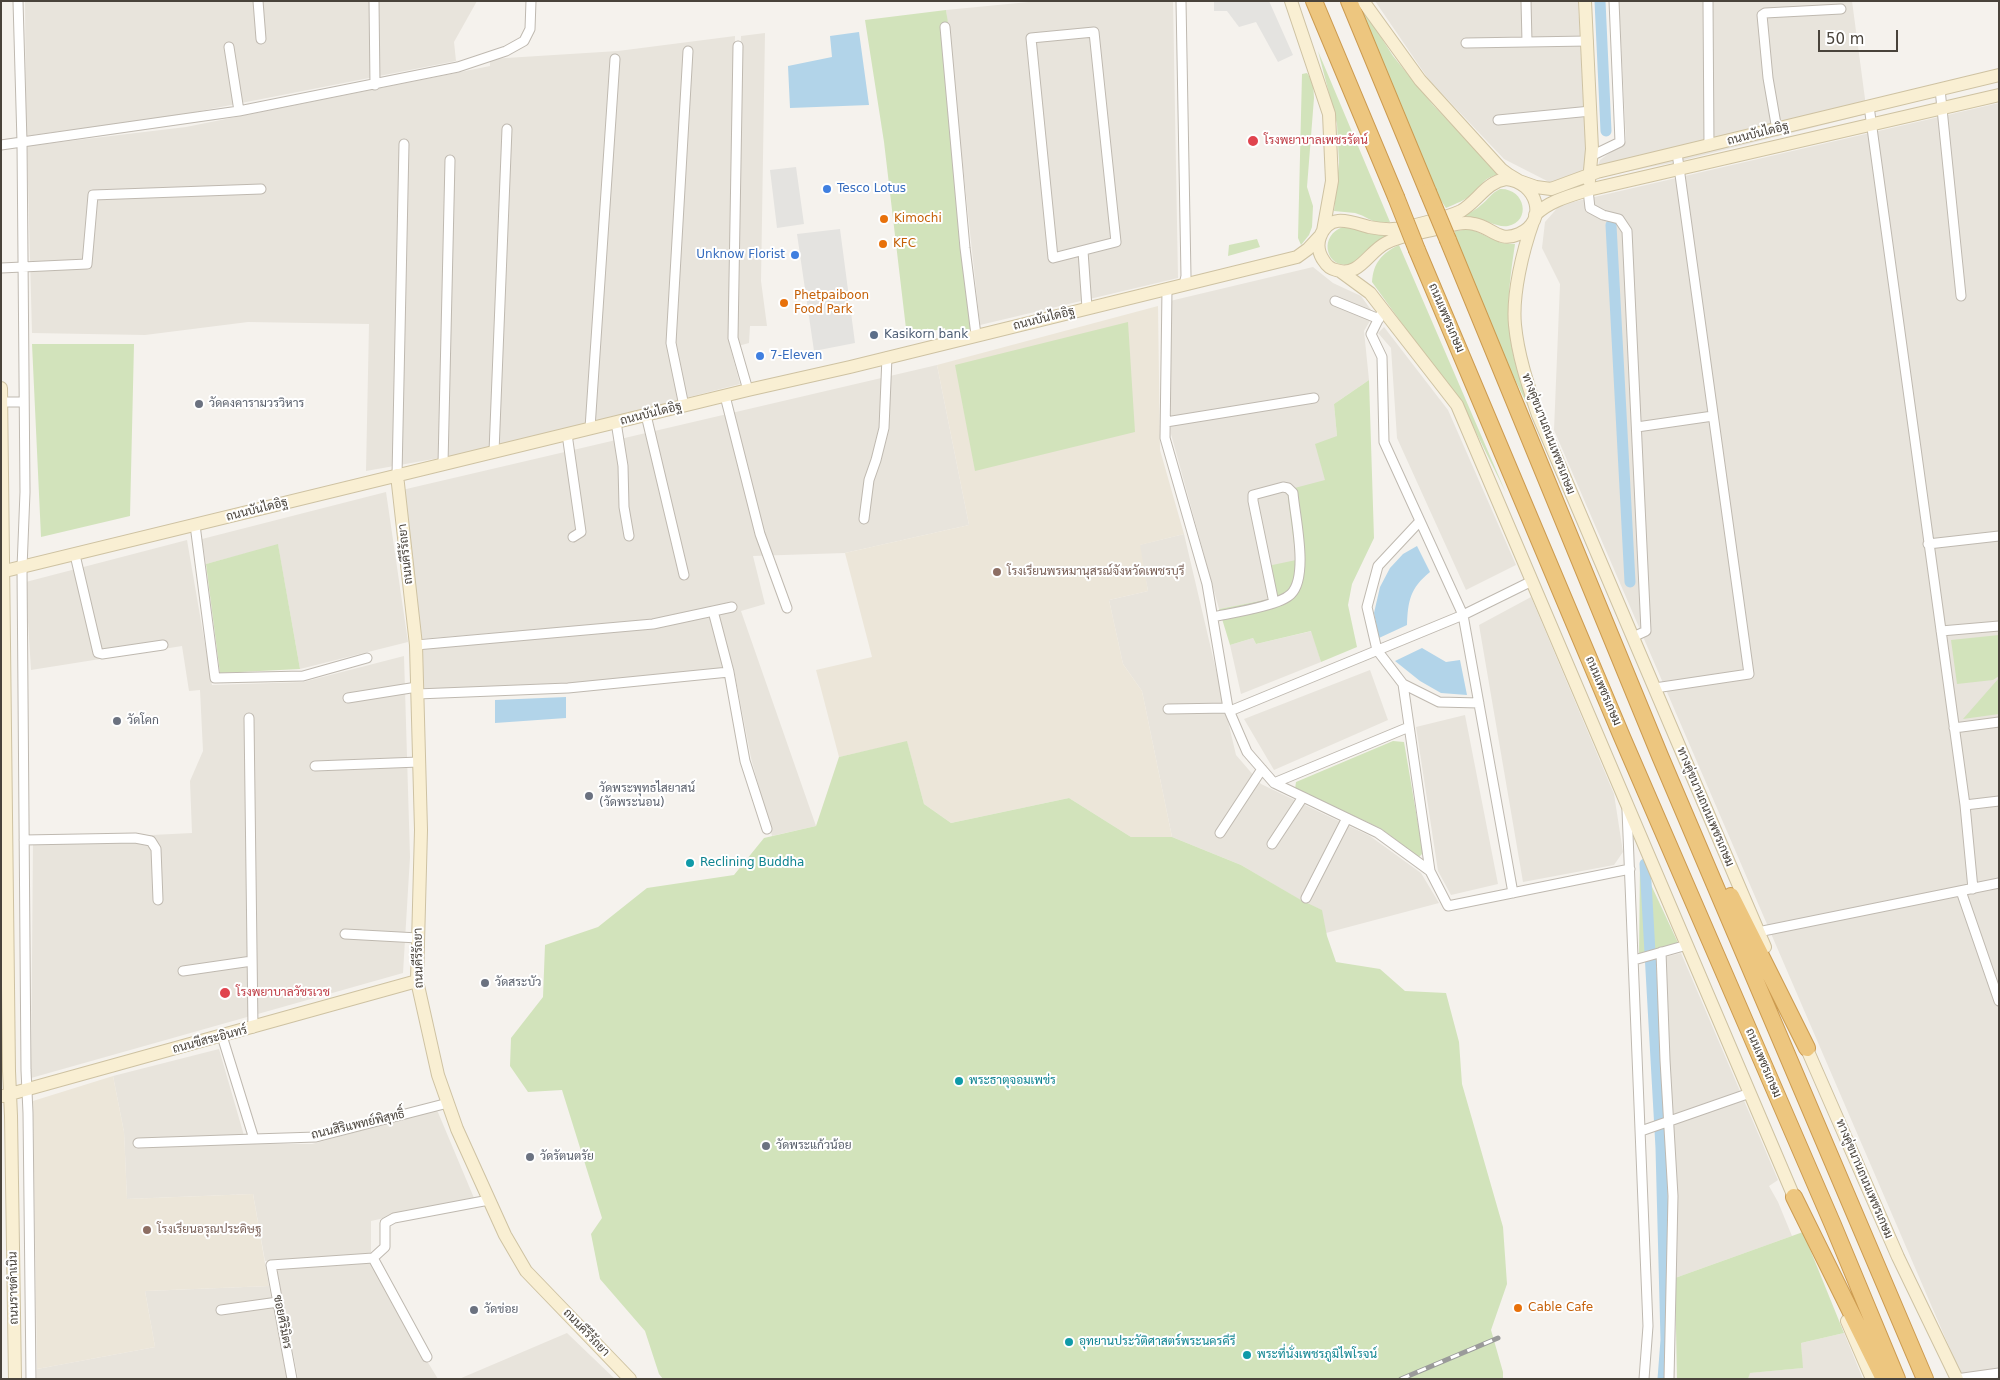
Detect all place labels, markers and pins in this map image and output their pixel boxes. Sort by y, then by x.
marker: โรงพยาบาลเพชรรัตน์ [1246,134,1260,148]
place label: โรงพยาบาลเพชรรัตน์ [1264,134,1368,148]
place label: Tesco Lotus [837,182,906,196]
marker: Tesco Lotus [821,183,833,195]
place label: Kimochi [894,212,942,226]
marker: Kimochi [878,213,890,225]
place label: KFC [893,237,916,251]
marker: KFC [877,238,889,250]
place label: Unknow Florist [696,248,785,262]
marker: Unknow Florist [789,249,801,261]
place label: Phetpaiboon Food Park [794,289,869,317]
marker: Phetpaiboon Food Park [778,297,790,309]
place label: Kasikorn bank [884,328,968,342]
marker: Kasikorn bank [868,329,880,341]
place label: 7-Eleven [770,349,822,363]
marker: 7-Eleven [754,350,766,362]
place label: วัดคงคารามวรวิหาร [209,397,304,411]
marker: วัดคงคารามวรวิหาร [193,398,205,410]
place label: โรงเรียนพรหมานุสรณ์จังหวัดเพชรบุรี [1007,565,1184,579]
marker: โรงเรียนพรหมานุสรณ์จังหวัดเพชรบุรี [991,566,1003,578]
place label: วัดโคก [127,714,159,728]
marker: วัดโคก [111,715,123,727]
place label: วัดพระพุทธไสยาสน์ (วัดพระนอน) [599,782,695,810]
marker: วัดพระพุทธไสยาสน์ (วัดพระนอน) [583,790,595,802]
place label: Reclining Buddha [700,856,804,870]
marker: Reclining Buddha [684,857,696,869]
place label: วัดสระบัว [495,976,541,990]
marker: วัดสระบัว [479,977,491,989]
marker: โรงพยาบาลวัชรเวช [218,986,232,1000]
place label: โรงพยาบาลวัชรเวช [236,986,330,1000]
place label: พระธาตุจอมเพข่ร [969,1074,1056,1088]
marker: พระธาตุจอมเพข่ร [953,1075,965,1087]
place label: วัดพระแก้วน้อย [776,1139,852,1153]
marker: วัดพระแก้วน้อย [760,1140,772,1152]
place label: วัดรัตนตรัย [540,1150,594,1164]
marker: วัดรัตนตรัย [524,1151,536,1163]
place label: โรงเรียนอรุณประดิษฐ [157,1223,261,1237]
marker: โรงเรียนอรุณประดิษฐ [141,1224,153,1236]
place label: Cable Cafe [1528,1301,1593,1315]
marker: Cable Cafe [1512,1302,1524,1314]
place label: วัดข่อย [484,1303,518,1317]
marker: วัดข่อย [468,1304,480,1316]
place label: อุทยานประวัติศาสตร์พระนครคีรี [1079,1335,1235,1349]
marker: อุทยานประวัติศาสตร์พระนครคีรี [1063,1336,1075,1348]
place label: พระที่นั่งเพชรภูมิไพโรจน์ [1257,1348,1377,1362]
marker: พระที่นั่งเพชรภูมิไพโรจน์ [1241,1349,1253,1361]

